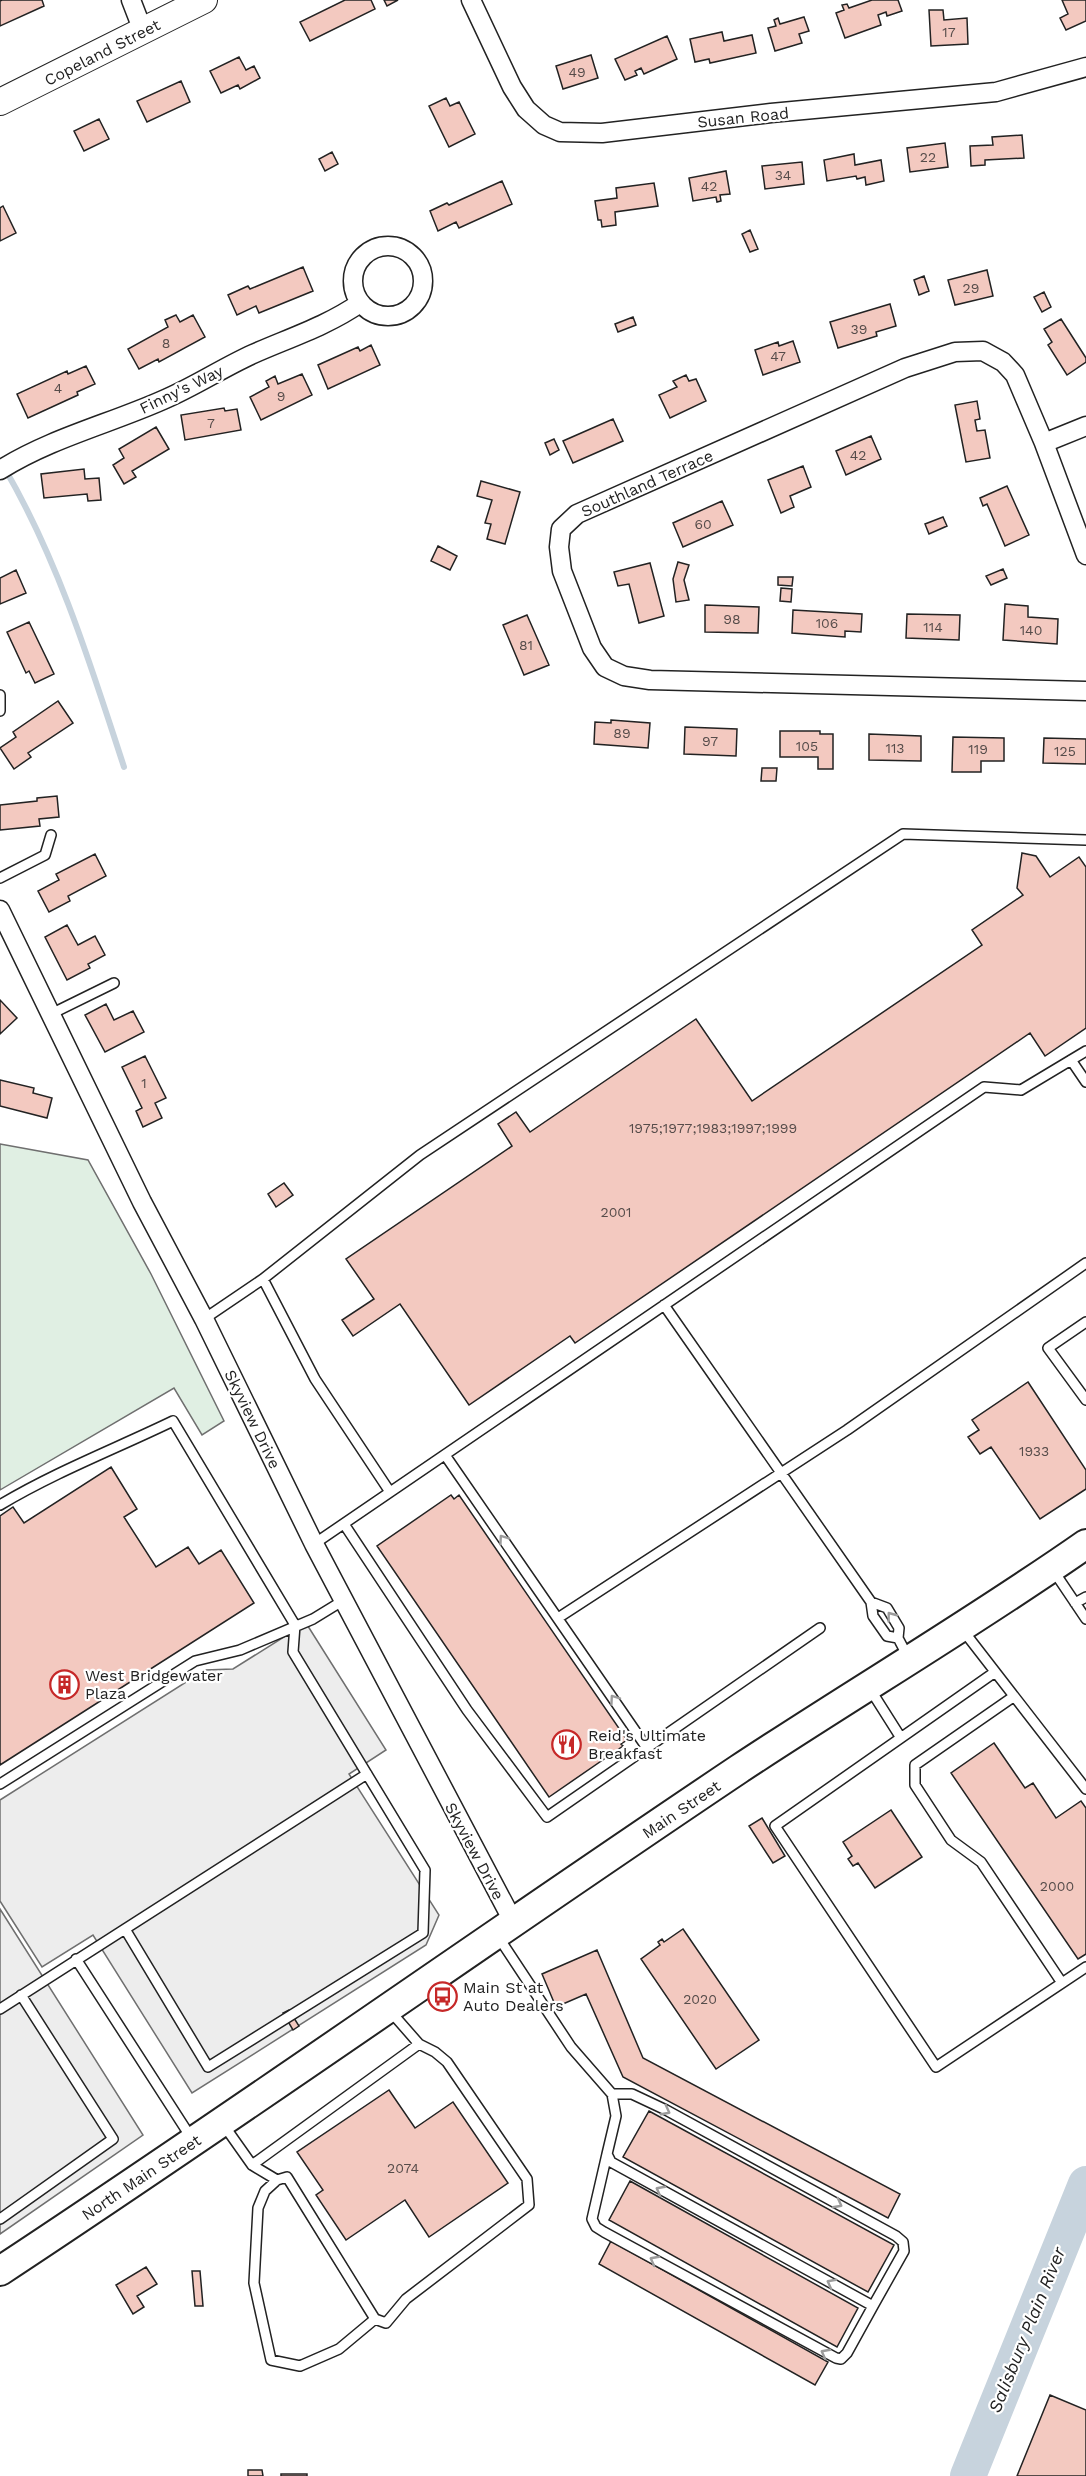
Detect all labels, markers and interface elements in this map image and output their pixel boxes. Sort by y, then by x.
street label: Copeland Street [41,15,164,90]
house number: 17 [942,24,956,40]
house number: 49 [568,64,586,80]
street label: Susan Road [696,103,790,132]
house number: 22 [920,149,936,165]
house number: 34 [775,167,791,183]
house number: 42 [701,178,717,194]
house number: 29 [963,280,979,296]
house number: 39 [851,321,867,337]
house number: 8 [162,335,170,351]
house number: 47 [770,348,786,364]
street label: Finny's Way [136,361,227,418]
house number: 4 [54,380,62,396]
house number: 9 [277,388,285,404]
house number: 7 [207,415,215,431]
street label: Southland Terrace [578,446,716,521]
house number: 42 [850,447,866,463]
house number: 60 [694,516,712,532]
house number: 98 [723,611,741,627]
house number: 106 [816,615,838,631]
house number: 114 [923,619,943,635]
house number: 140 [1020,622,1042,638]
house number: 81 [519,637,533,653]
house number: 89 [613,725,631,741]
house number: 97 [702,733,718,749]
house number: 105 [796,738,818,754]
house number: 113 [885,740,905,756]
house number: 119 [968,741,988,757]
house number: 125 [1054,743,1076,759]
house number: 1 [141,1075,147,1091]
house number: 1975;1977;1983;1997;1999 [629,1120,797,1136]
house number: 2001 [600,1204,632,1220]
street label: Skyview Drive [220,1367,285,1472]
house number: 1933 [1019,1443,1049,1459]
one-way arrow [499,1535,510,1546]
one-way arrow [887,1611,898,1622]
place label: West Bridgewater Plaza [85,1666,223,1703]
building icon: West Bridgewater Plaza [48,1668,80,1700]
one-way arrow [610,1695,621,1706]
place label: Reid's Ultimate Breakfast [588,1726,706,1763]
restaurant icon: Reid's Ultimate Breakfast [551,1728,583,1760]
street label: Main Street [638,1776,724,1843]
street label: Skyview Drive [441,1799,508,1903]
house number: 2000 [1040,1878,1074,1894]
place label: Main St at Auto Dealers [463,1978,564,2015]
bus stop icon: Main St at Auto Dealers [426,1980,458,2012]
house number: 2020 [683,1991,717,2007]
one-way arrow [660,2104,671,2115]
street label: North Main Street [78,2130,205,2224]
house number: 2074 [387,2160,419,2176]
one-way arrow [656,2186,666,2197]
one-way arrow [831,2197,842,2208]
water label: Salisbury Plain River [984,2243,1070,2416]
one-way arrow [650,2256,660,2267]
one-way arrow [827,2279,838,2290]
one-way arrow [821,2349,832,2360]

